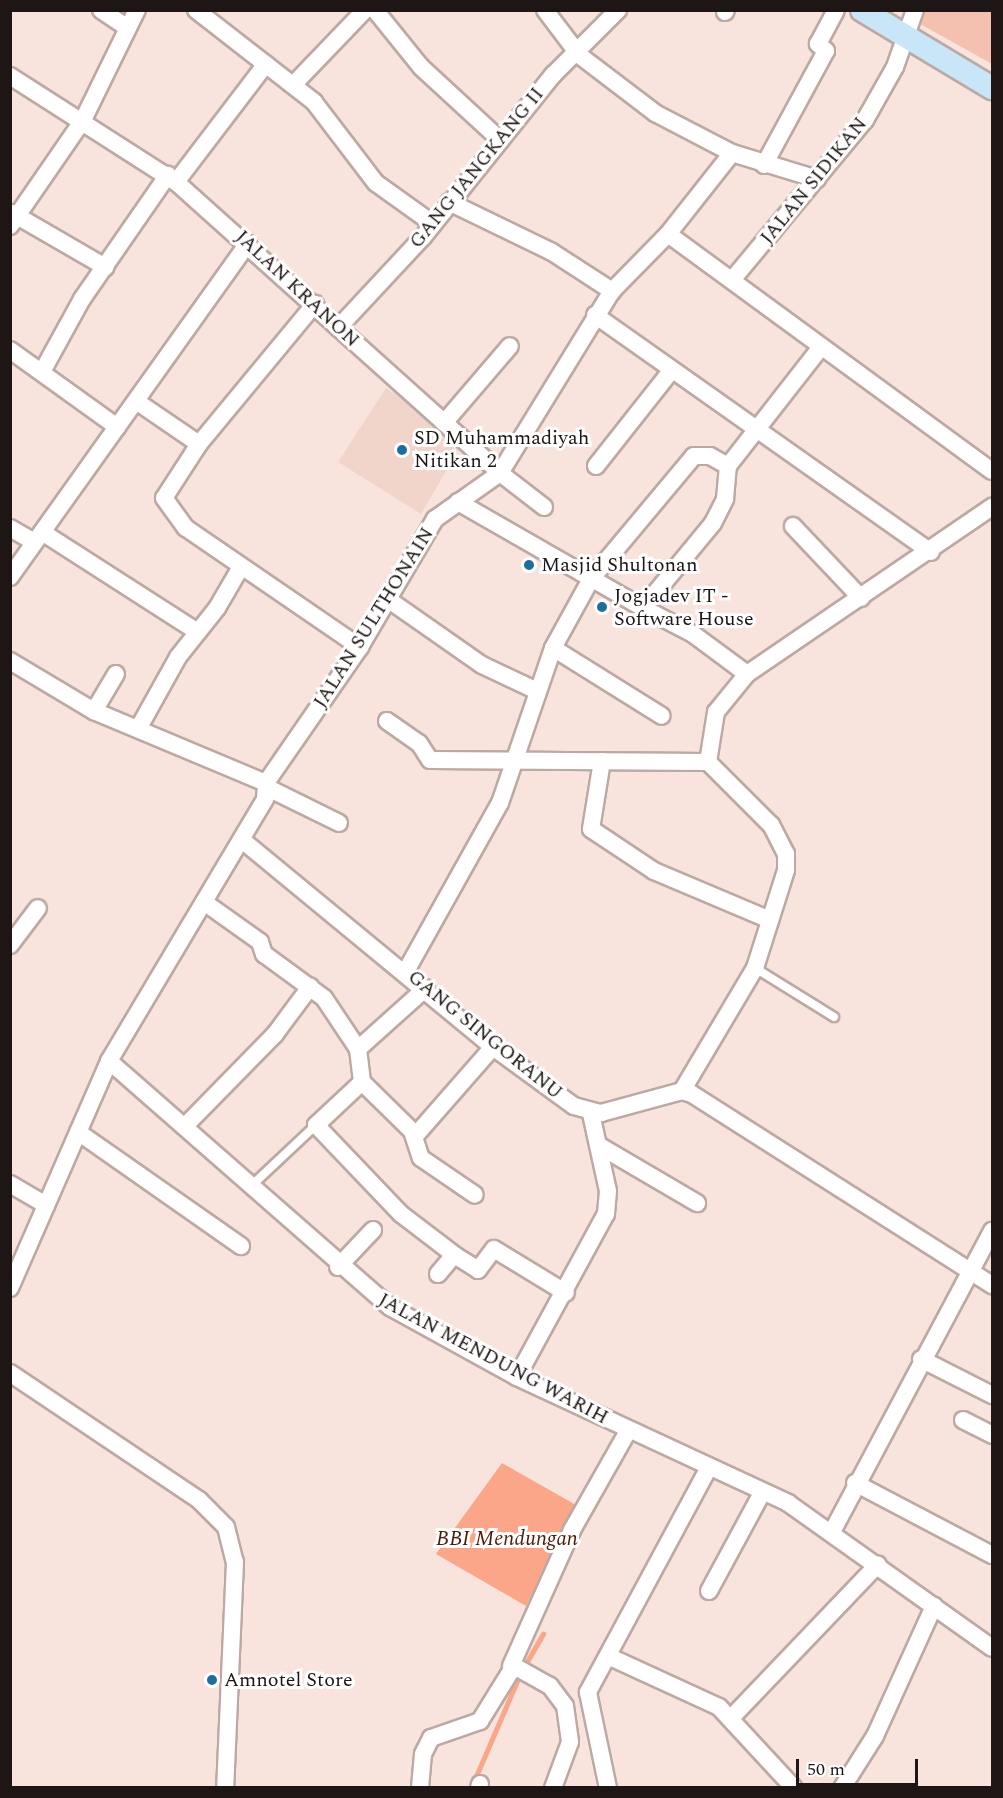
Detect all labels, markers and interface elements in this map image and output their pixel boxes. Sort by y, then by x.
street label: GANG JANGKANG II [405,83,549,253]
street label: JALAN SIDIKAN [755,113,873,249]
street label: JALAN KRANON [230,225,364,353]
place label: SD Muhammadiyah Nitikan 2 [414,426,589,473]
marker: SD Muhammadiyah Nitikan 2 [395,443,409,457]
street label: JALAN SULTHONAIN [309,523,439,713]
place label: Masjid Shultonan [541,553,698,577]
marker: Masjid Shultonan [522,558,536,572]
place label: Jogjadev IT - Software House [614,584,754,631]
marker: Jogjadev IT - Software House [595,600,609,614]
street label: GANG SINGORANU [403,965,567,1105]
street label: JALAN MENDUNG WARIH [374,1288,612,1430]
water label: BBI Mendungan [436,1526,578,1552]
place label: Amnotel Store [224,1668,353,1692]
marker: Amnotel Store [205,1673,219,1687]
scale bar [799,1747,920,1785]
text: 50 m [807,1756,845,1783]

